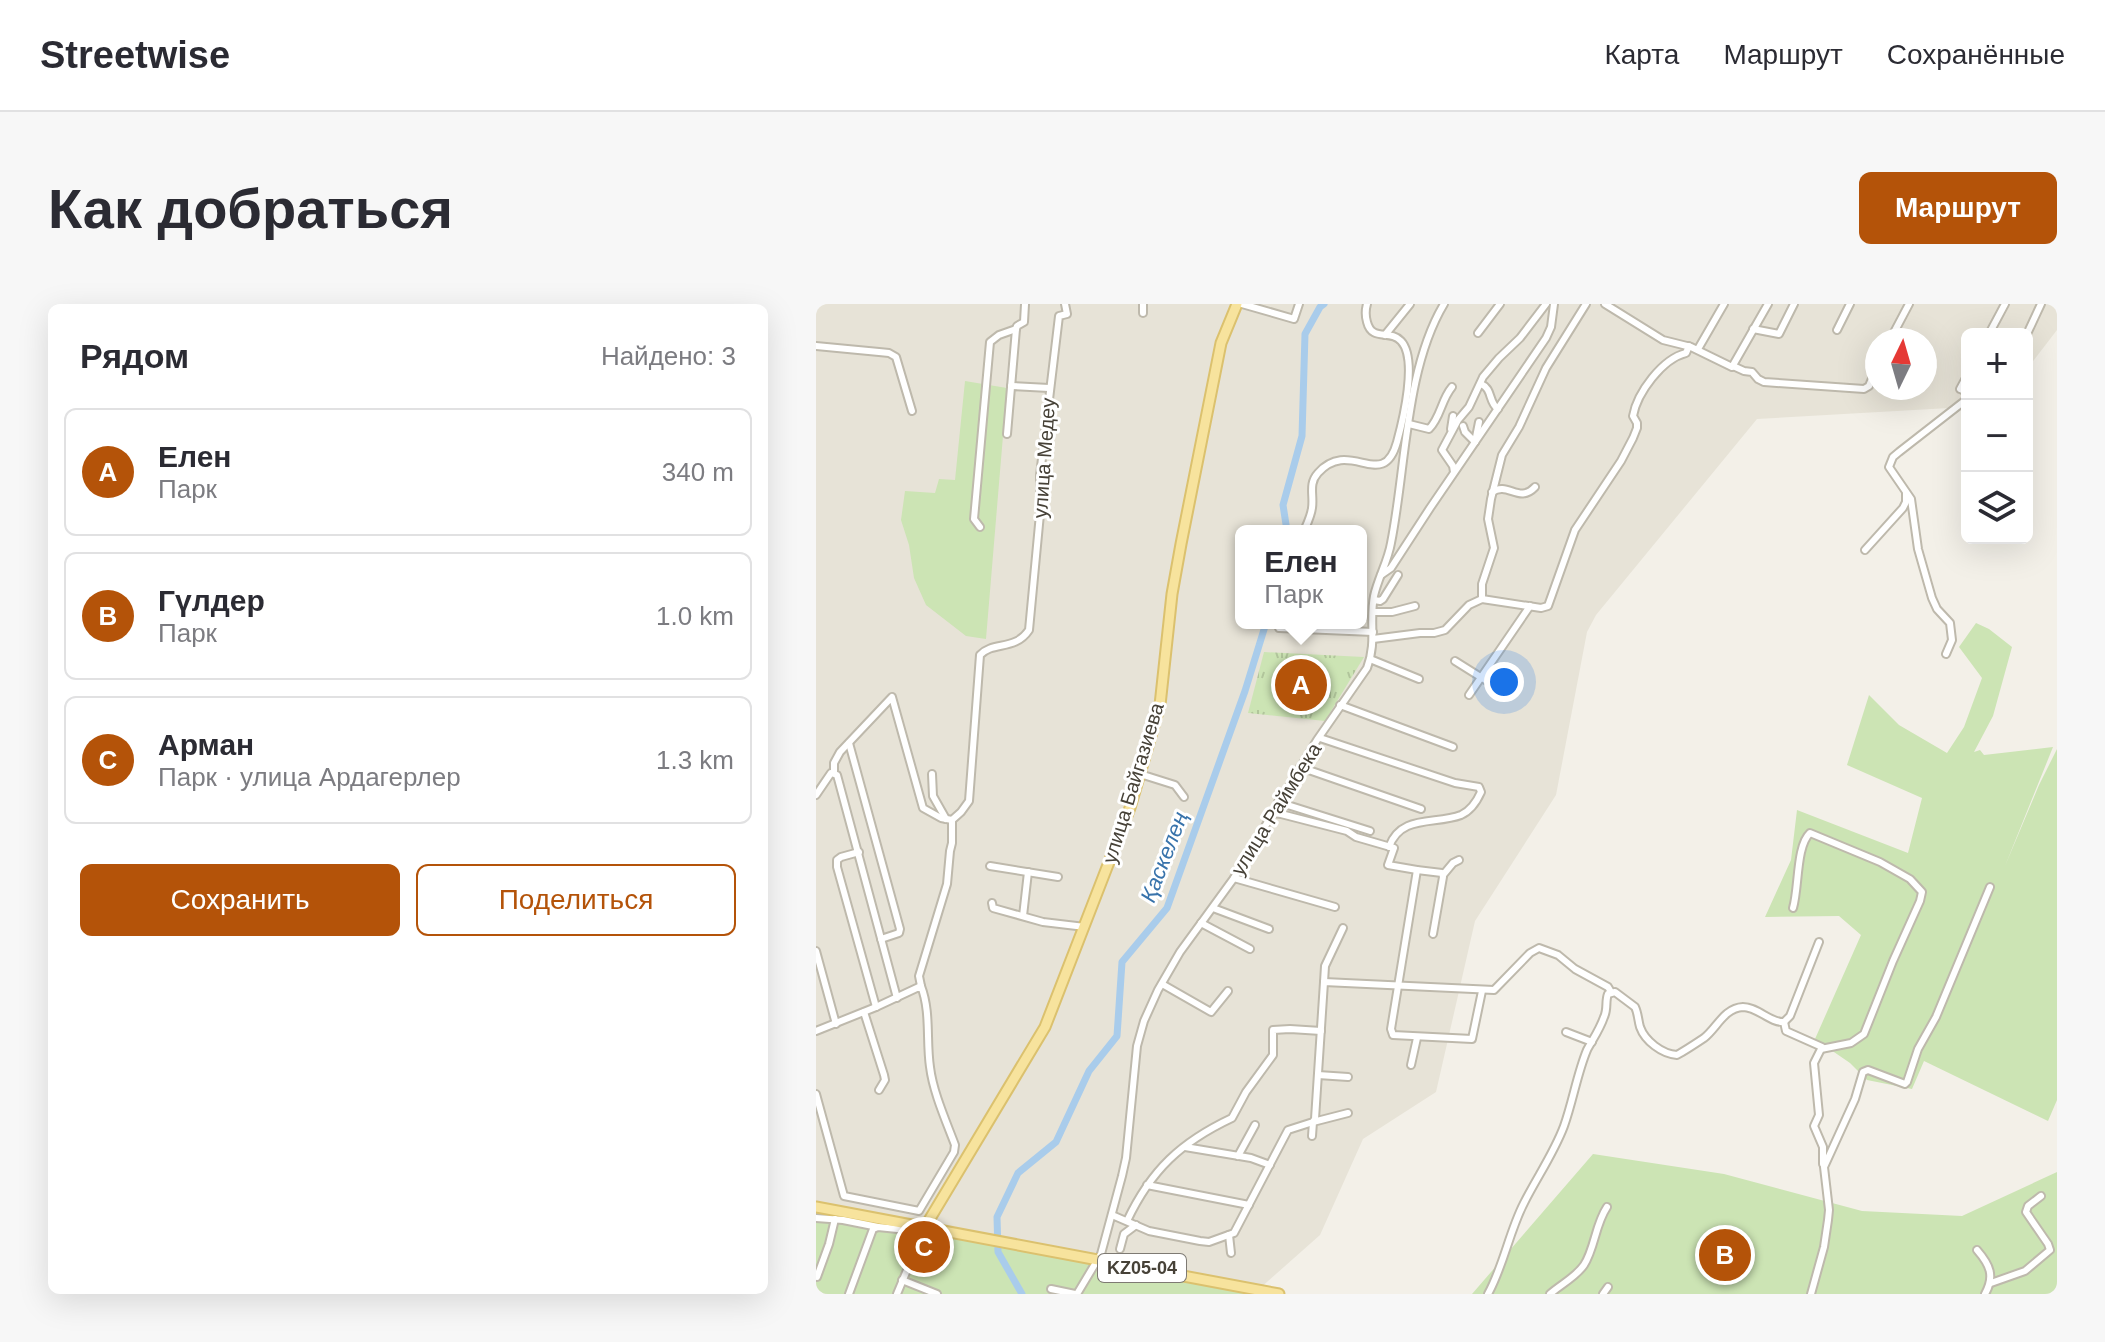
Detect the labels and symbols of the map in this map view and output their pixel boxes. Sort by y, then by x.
north arrow [1865,328,1937,400]
street label: улица Медеу [1029,397,1059,519]
pin: A [1275,655,1327,715]
your location [1484,662,1524,702]
street label: улица Байгазиева [1098,699,1168,866]
street label: улица Раймбека [1226,738,1326,879]
water label: Қаскелең [1135,808,1193,906]
pin: C [898,1217,950,1277]
pin: B [1699,1225,1751,1285]
road number: KZ05-04 [1098,1254,1186,1282]

